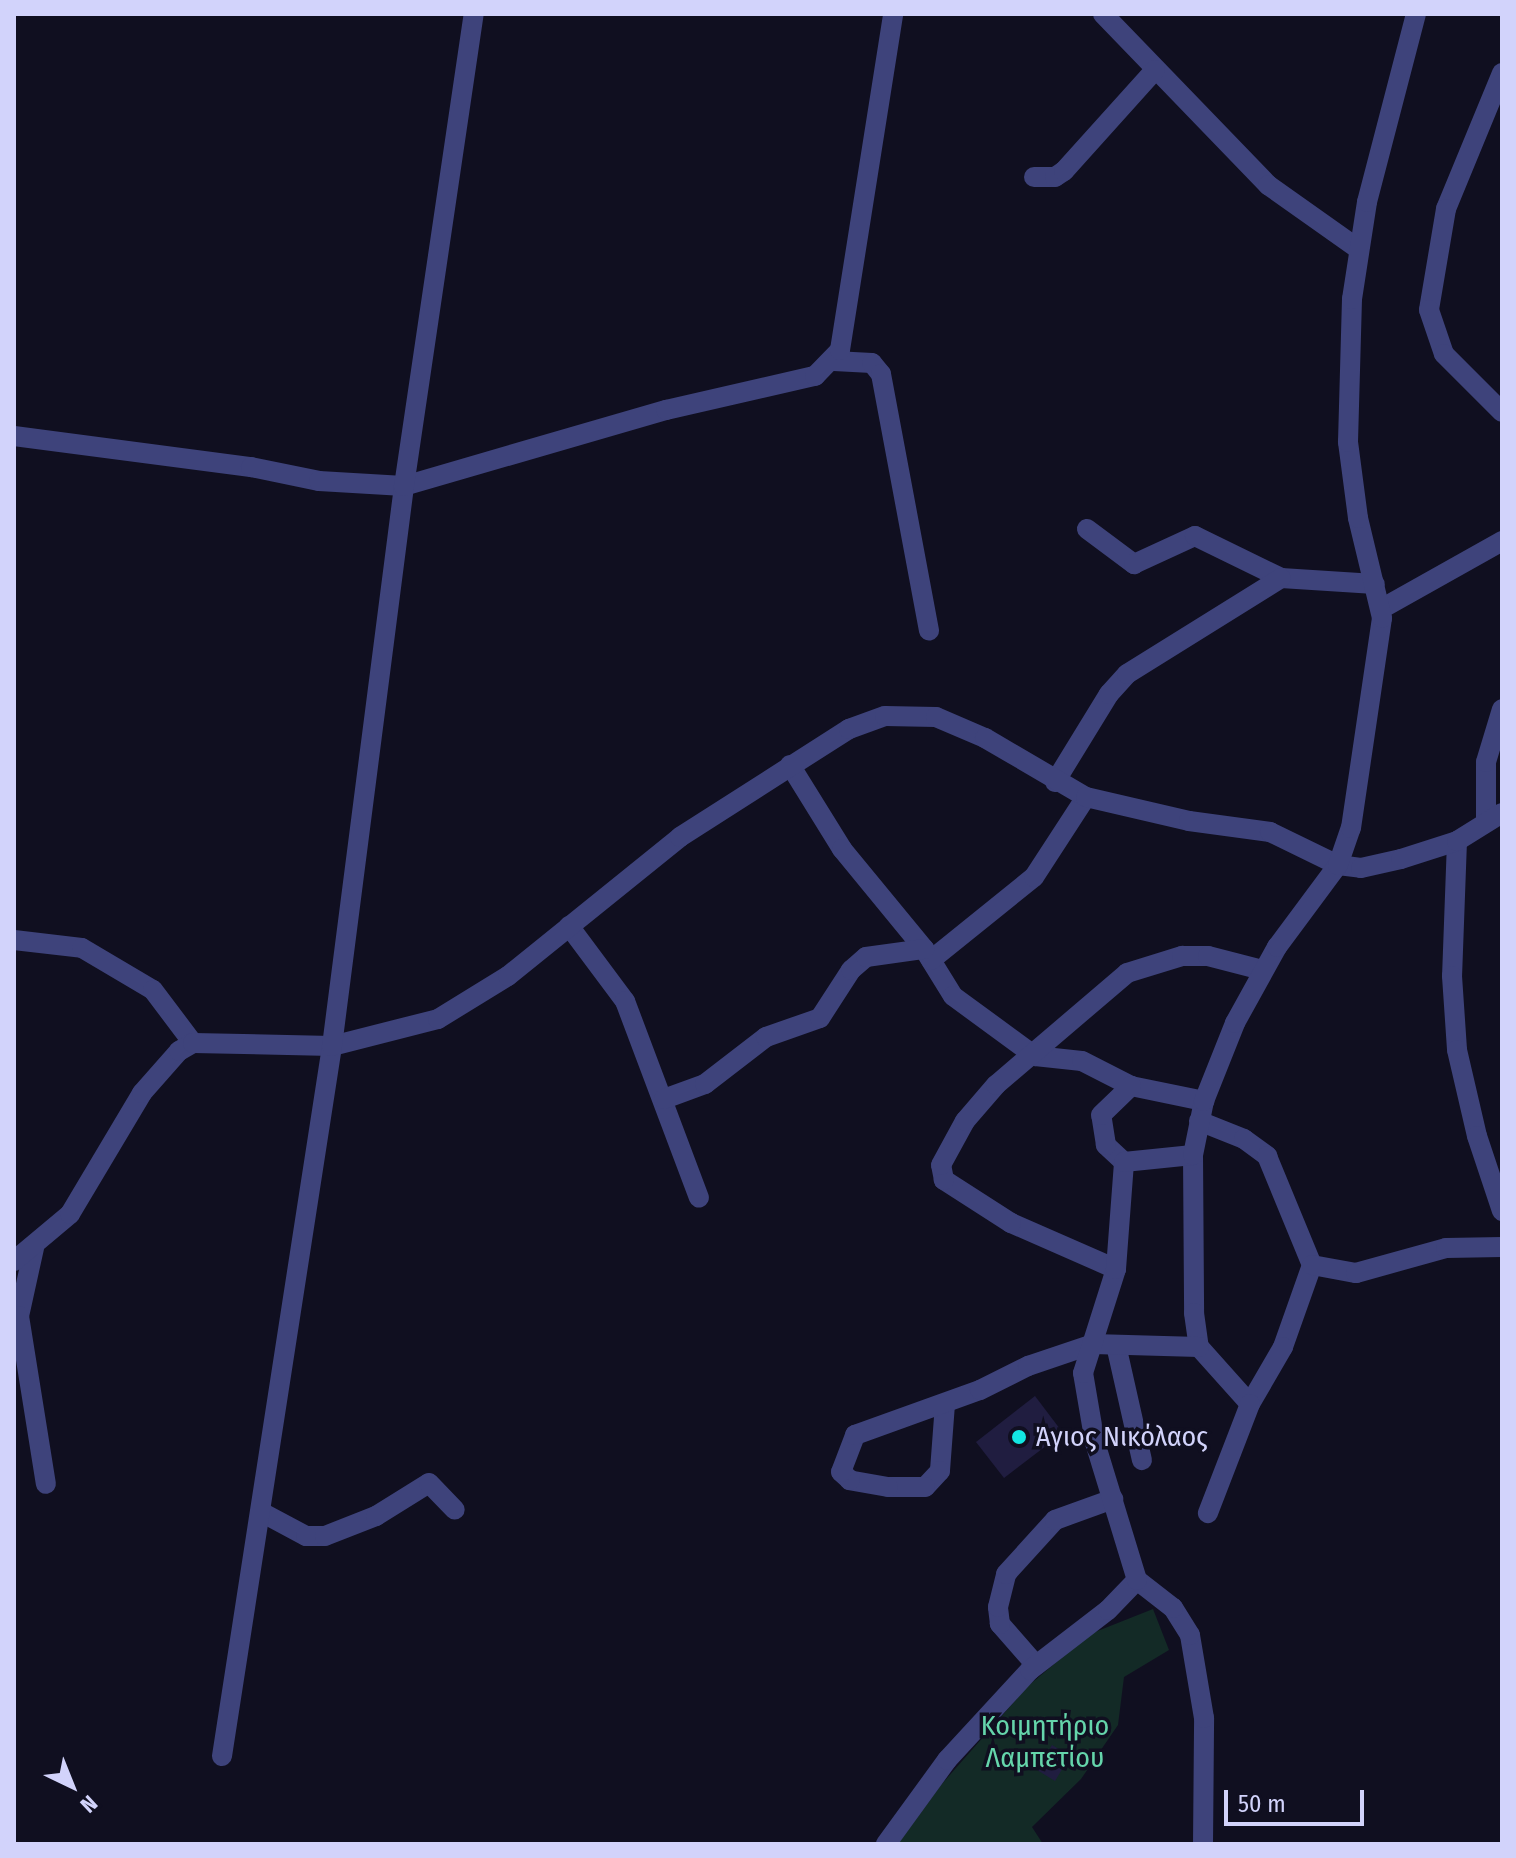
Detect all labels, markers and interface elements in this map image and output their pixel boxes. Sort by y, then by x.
place label: Άγιος Νικόλαος [1035,1420,1208,1454]
marker: Άγιος Νικόλαος [1010,1428,1028,1446]
park label: Κοιμητήριο Λαμπετίου [981,1709,1109,1775]
north arrow [32,1746,112,1826]
scale bar [1228,1774,1368,1824]
text: N [75,1790,103,1818]
text: 50 m [1238,1790,1286,1818]

